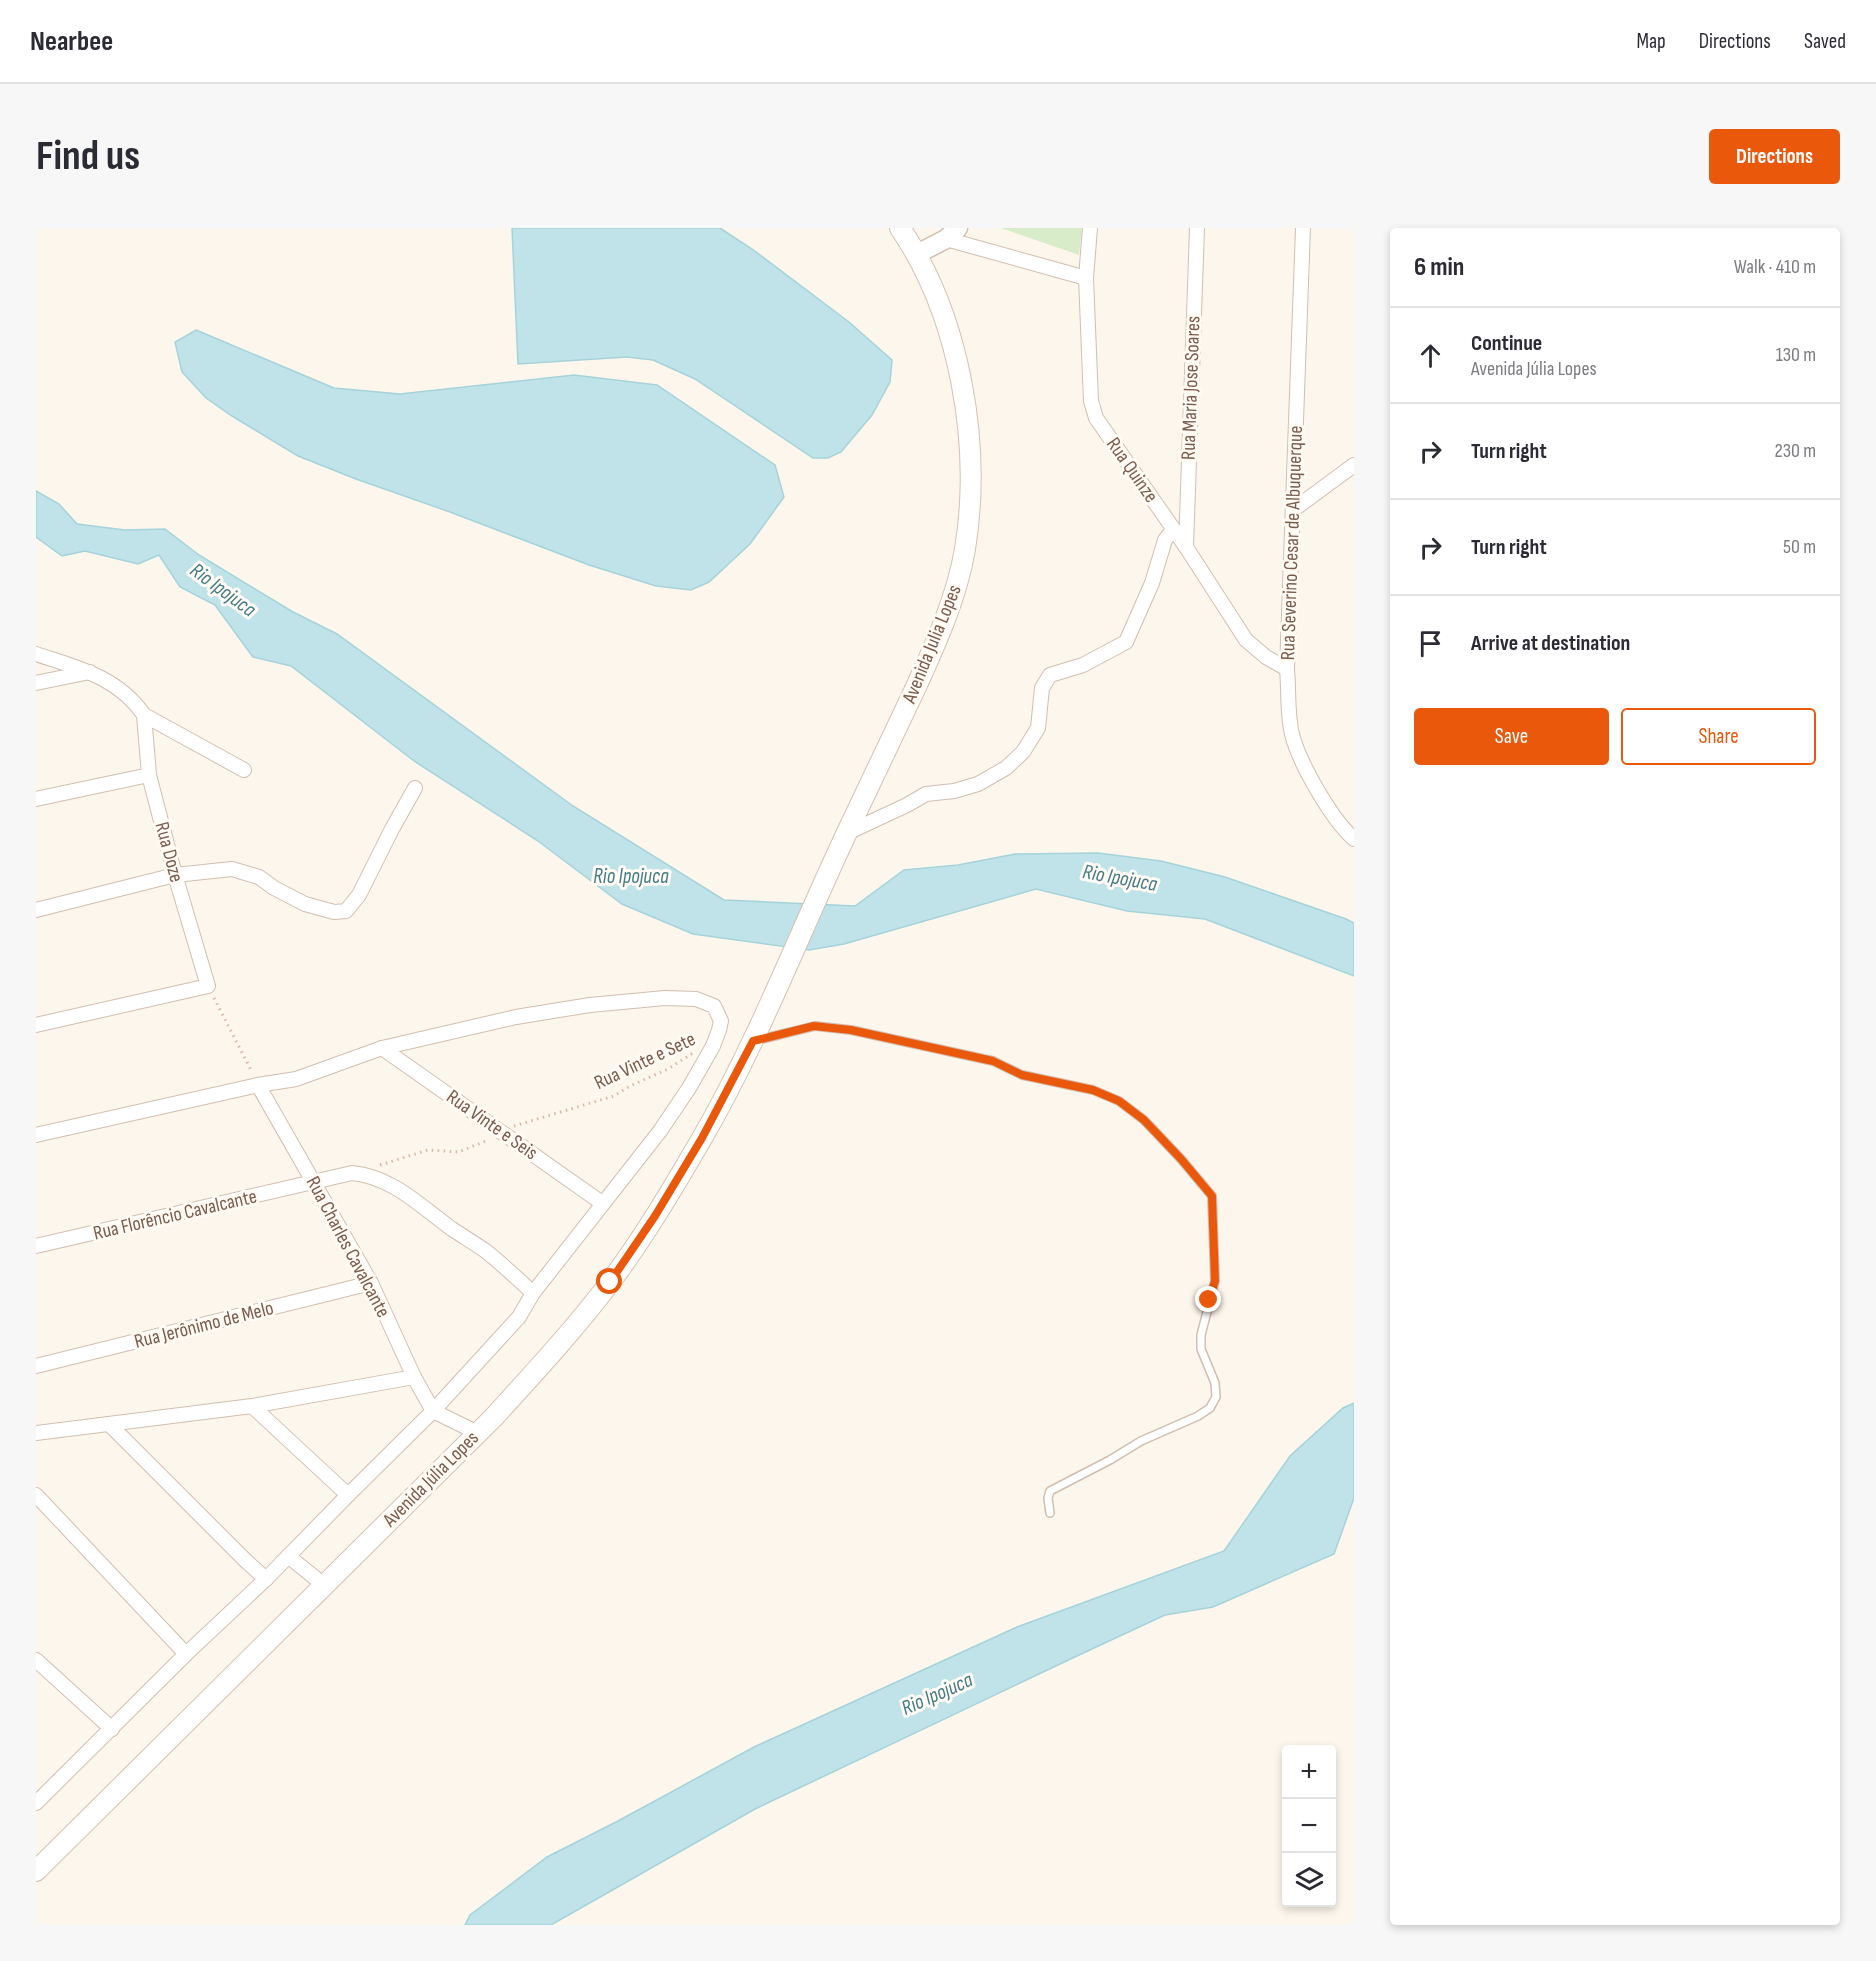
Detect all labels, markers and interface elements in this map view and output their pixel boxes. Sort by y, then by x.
text: Nearbee [30,25,113,58]
text: Map [1636,29,1666,54]
text: Directions [1699,29,1771,54]
text: Saved [1804,29,1846,54]
button: Directions [1709,129,1840,184]
text: Find us [36,131,140,182]
text: 6 min [1414,252,1464,283]
text: Walk · 410 m [1734,255,1816,279]
street label: Rua Maria Jose Soares [1176,315,1206,461]
text: Continue [1471,330,1542,357]
icon: ahead [1414,339,1447,372]
text: 130 m [1776,343,1816,367]
text: Avenida Júlia Lopes [1471,357,1597,381]
street label: Rua Severino Cesar de Albuquerque [1276,425,1308,661]
street label: Rua Quinze [1101,433,1163,507]
icon: right [1414,435,1447,468]
text: Turn right [1471,438,1547,465]
text: 230 m [1774,439,1816,463]
icon: right [1414,531,1447,564]
text: Turn right [1471,534,1547,561]
text: 50 m [1783,535,1816,559]
water label: Rio Ipojuca [185,558,261,623]
street label: Avenida Julia Lopes [897,581,967,708]
icon: arrive [1414,627,1447,660]
text: Arrive at destination [1471,630,1630,657]
button: Save [1414,708,1609,765]
button: Share [1621,708,1816,765]
street label: Rua Doze [149,819,189,885]
water label: Rio Ipojuca [1081,859,1160,897]
water label: Rio Ipojuca [593,864,669,889]
street label: Rua Vinte e Sete [591,1027,699,1095]
street label: Rua Vinte e Seis [442,1085,542,1165]
street label: Rua Charles Cavalcante [301,1172,395,1322]
street label: Rua Florêncio Cavalcante [91,1184,259,1246]
route start [596,1268,622,1294]
route end [1195,1286,1221,1312]
street label: Rua Jerônimo de Melo [132,1296,276,1354]
street label: Avenida Júlia Lopes [377,1426,484,1533]
water label: Rio Ipojuca [898,1667,977,1721]
map controls [1282,1745,1336,1907]
button: + [1282,1745,1336,1799]
button: − [1282,1799,1336,1853]
button: layers [1282,1853,1336,1907]

